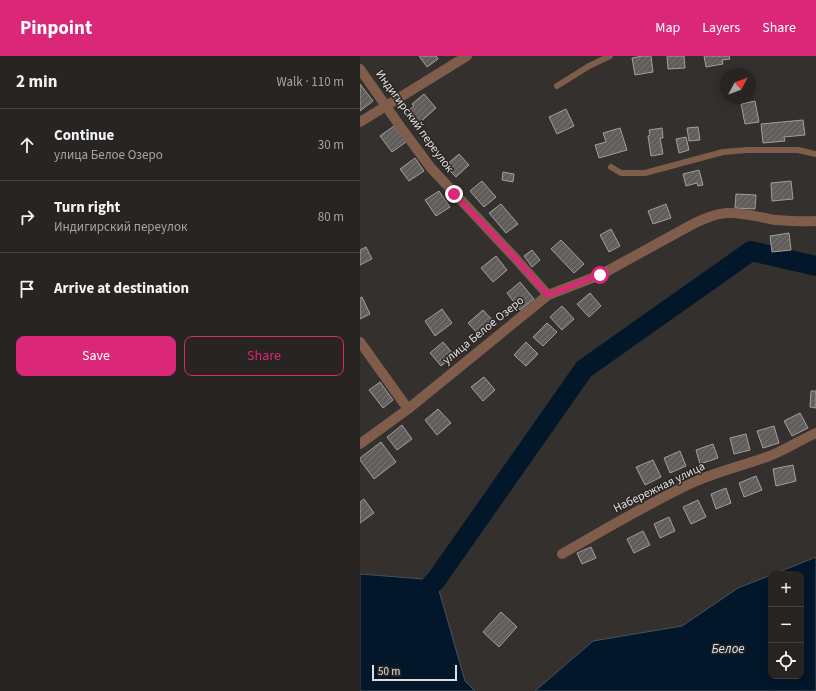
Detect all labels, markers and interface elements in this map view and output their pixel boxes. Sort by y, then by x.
text: Pinpoint [20,15,92,42]
text: Map [655,18,680,38]
text: Layers [702,18,740,38]
text: Share [762,18,796,38]
street label: Индигирский переулок [372,66,458,176]
north arrow [720,68,756,104]
text: 2 min [16,70,57,94]
text: Walk · 110 m [276,73,344,91]
text: Continue [54,125,114,146]
icon: ahead [16,134,38,156]
text: 30 m [318,136,344,154]
text: улица Белое Озеро [54,146,163,164]
route end [445,185,463,203]
text: Turn right [54,197,120,218]
icon: right [16,206,38,228]
text: 80 m [318,208,344,226]
text: Индигирский переулок [54,218,187,236]
route start [591,266,609,284]
icon: arrive [16,278,38,300]
text: Arrive at destination [54,278,189,299]
street label: улица Белое Озеро [439,292,528,369]
button: Save [16,336,176,376]
button: Share [184,336,344,376]
street label: Набережная улица [611,458,708,517]
map controls [768,571,804,679]
button: + [768,571,804,607]
button: − [768,607,804,643]
water label: Белое [711,640,745,658]
button: locate [768,643,804,679]
scale bar [372,663,457,682]
text: 50 m [378,664,400,679]

